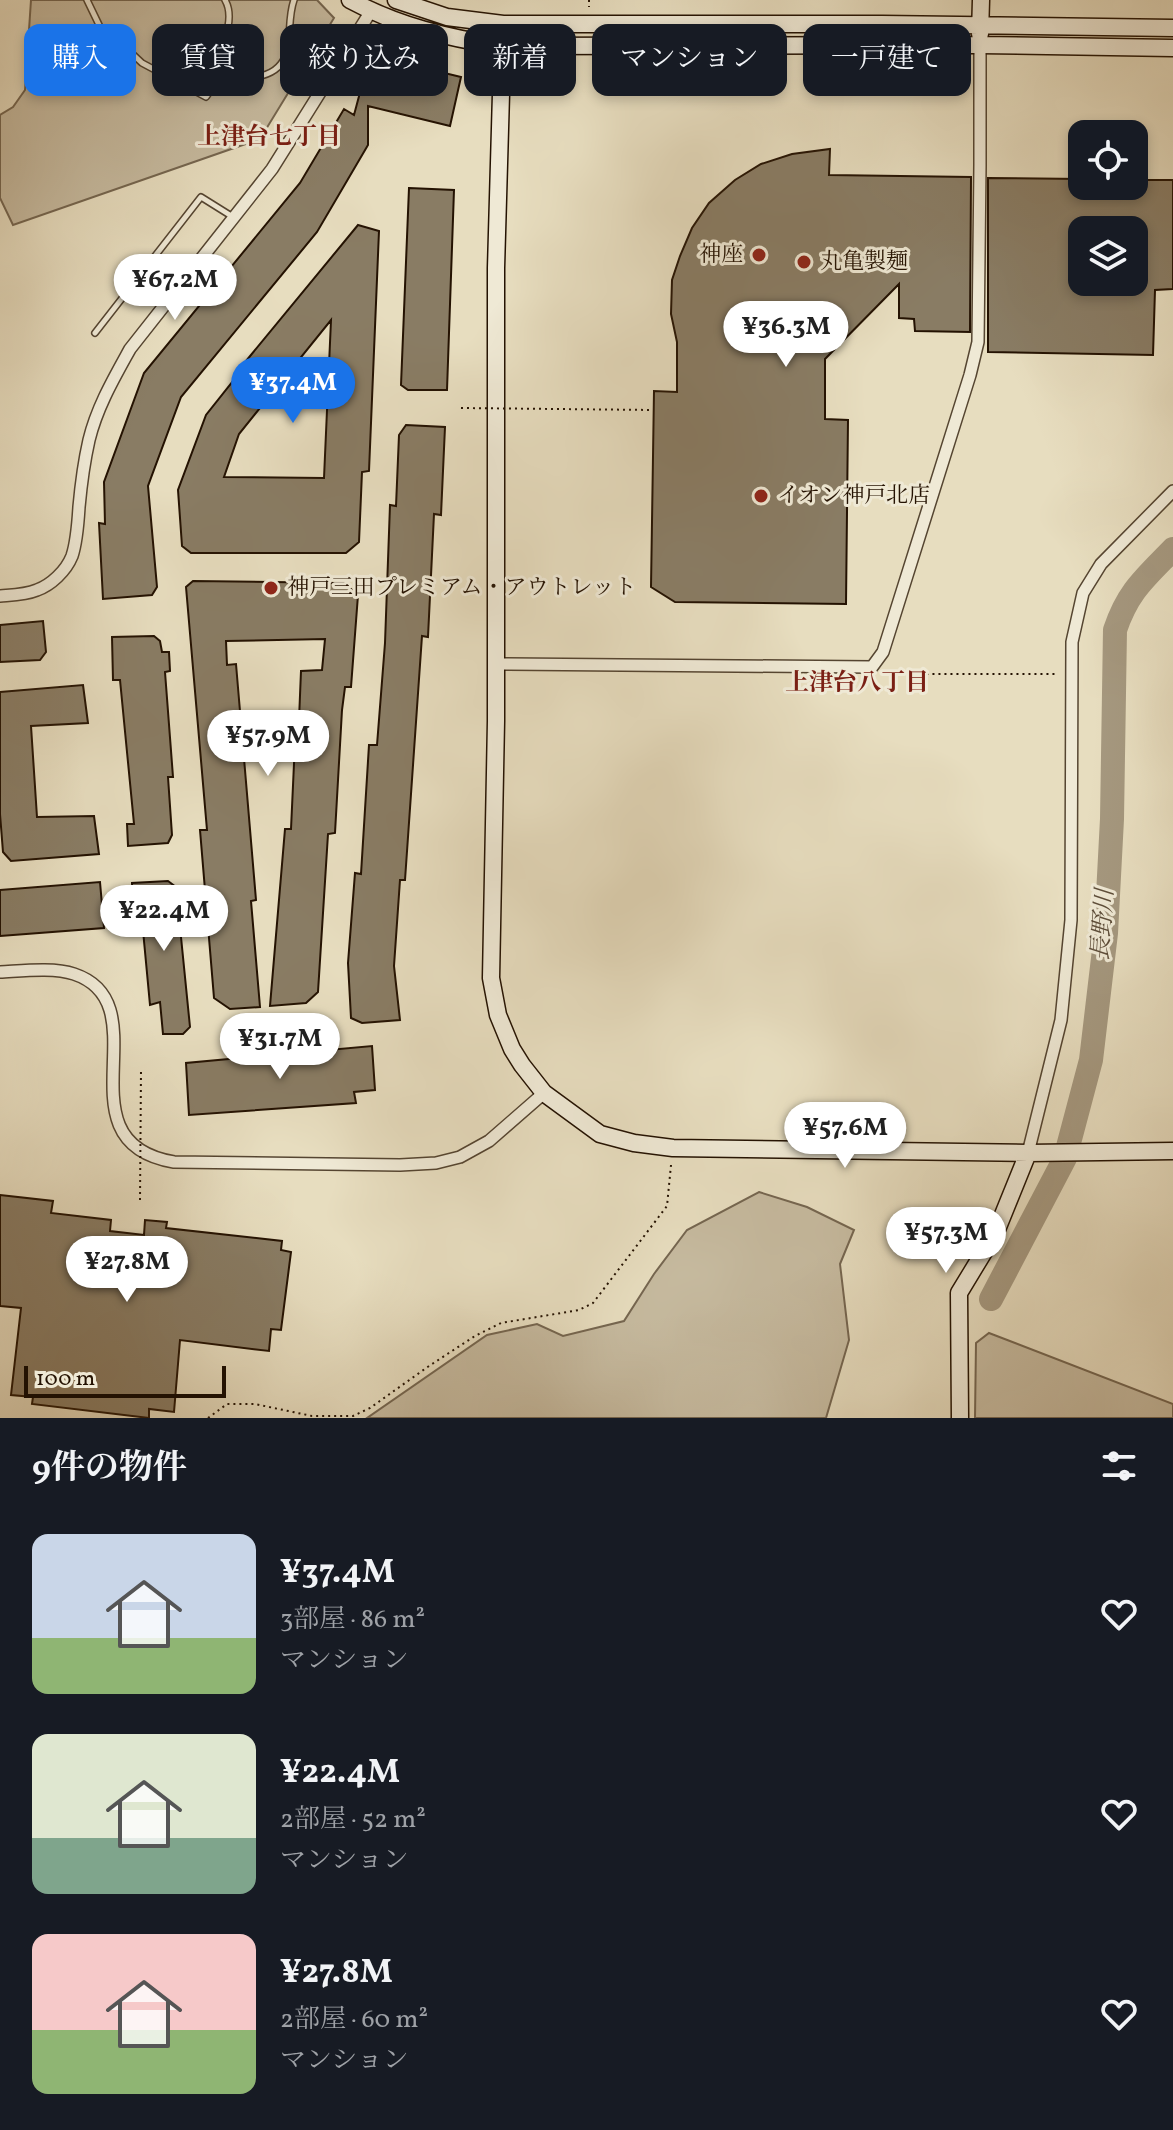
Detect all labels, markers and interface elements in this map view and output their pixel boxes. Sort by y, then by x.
chip: 購入 [24,24,136,96]
chip: 賃貸 [152,24,264,96]
chip: 絞り込み [280,24,448,96]
chip: 新着 [464,24,576,96]
chip: マンション [592,24,787,96]
chip: 一戸建て [803,24,971,96]
map controls [1068,120,1148,296]
button: locate [1068,120,1148,200]
district label: 上津台七丁目 [197,121,341,155]
button: layers [1068,216,1148,296]
place label: 神座 [699,240,743,271]
marker: 神座 [750,246,768,264]
place label: 丸亀製麺 [820,247,908,278]
marker: 丸亀製麺 [795,253,813,271]
pin: ¥67.2M [110,254,240,322]
text: ¥67.2M [132,262,218,298]
pin: ¥36.3M [721,301,851,369]
text: ¥36.3M [741,309,831,345]
pin: ¥37.4M [228,357,358,425]
text: ¥37.4M [249,365,337,401]
place label: イオン神戸北店 [777,481,930,512]
marker: イオン神戸北店 [752,487,770,505]
place label: 神戸三田プレミアム・アウトレット [287,573,636,604]
marker: 神戸三田プレミアム・アウトレット [262,579,280,597]
district label: 上津台八丁目 [785,667,929,701]
pin: ¥57.9M [203,710,333,778]
text: ¥57.9M [225,718,311,754]
pin: ¥22.4M [99,885,229,953]
water label: 長野川 [1085,885,1124,962]
text: ¥22.4M [118,893,210,929]
pin: ¥31.7M [215,1013,345,1081]
text: ¥31.7M [238,1021,322,1057]
pin: ¥57.6M [780,1102,910,1170]
text: ¥57.6M [802,1110,888,1146]
pin: ¥57.3M [881,1207,1011,1275]
text: ¥57.3M [904,1215,988,1251]
pin: ¥27.8M [62,1236,192,1304]
text: ¥27.8M [84,1244,170,1280]
scale bar [24,1362,226,1398]
text: 100 m [36,1364,95,1395]
icon: filters [1097,1444,1141,1488]
text: 9件の物件 [32,1446,187,1493]
text: ¥37.4M [280,1550,395,1597]
icon: home [96,1566,192,1662]
icon: heart [1097,1592,1141,1636]
text: 3部屋 · 86 m² [280,1602,425,1638]
text: マンション [280,1643,409,1679]
text: ¥22.4M [280,1750,400,1797]
icon: home [96,1766,192,1862]
icon: heart [1097,1792,1141,1836]
text: 2部屋 · 52 m² [280,1802,426,1838]
text: マンション [280,1843,409,1879]
text: ¥27.8M [280,1950,393,1997]
icon: home [96,1966,192,2062]
icon: heart [1097,1992,1141,2036]
text: 2部屋 · 60 m² [280,2002,428,2038]
text: マンション [280,2043,409,2079]

